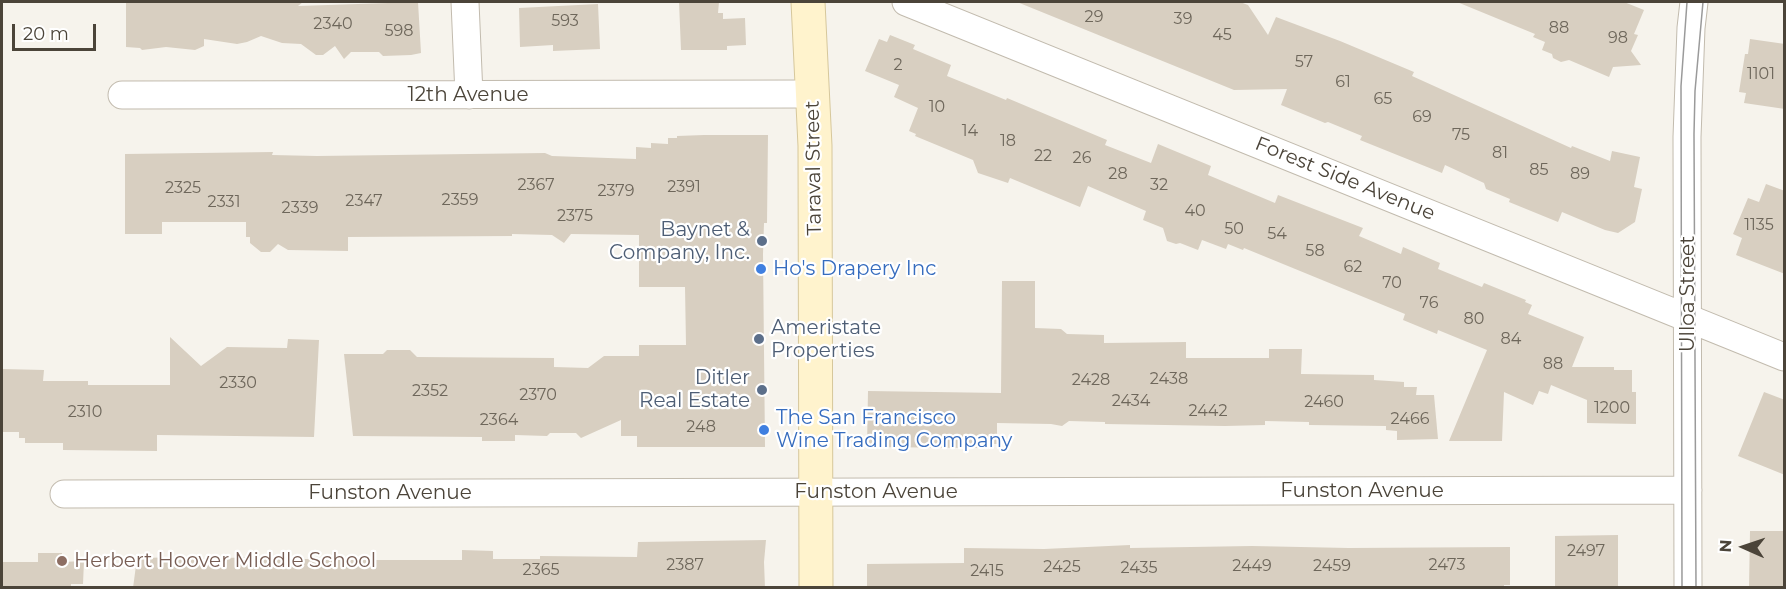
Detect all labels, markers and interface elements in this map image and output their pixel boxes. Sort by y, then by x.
house number: 29 [1085,7,1103,27]
house number: 39 [1174,9,1192,29]
house number: 593 [551,11,579,31]
scale bar [15,12,99,50]
house number: 2340 [313,14,353,34]
house number: 88 [1549,18,1569,38]
house number: 598 [384,21,414,41]
text: 20 m [23,23,69,45]
house number: 45 [1212,25,1232,45]
house number: 98 [1608,28,1628,48]
house number: 57 [1295,52,1313,72]
house number: 2 [893,55,903,75]
house number: 1101 [1747,64,1775,84]
house number: 61 [1335,72,1351,92]
street label: 12th Avenue [408,83,528,107]
house number: 65 [1374,89,1392,109]
house number: 10 [929,97,945,117]
street label: Taraval Street [801,100,827,236]
house number: 69 [1412,107,1432,127]
house number: 14 [962,121,978,141]
house number: 75 [1452,125,1470,145]
house number: 18 [1000,131,1016,151]
street label: Forest Side Avenue [1252,132,1438,226]
house number: 81 [1492,143,1508,163]
house number: 22 [1034,146,1052,166]
house number: 26 [1073,148,1091,168]
house number: 85 [1529,160,1549,180]
house number: 28 [1108,164,1128,184]
house number: 89 [1570,164,1590,184]
house number: 2367 [517,175,555,195]
house number: 32 [1150,175,1168,195]
house number: 2391 [667,177,701,197]
house number: 2325 [165,178,201,198]
house number: 2379 [597,181,635,201]
house number: 2359 [442,190,478,210]
house number: 2347 [345,191,383,211]
house number: 2331 [208,192,240,212]
house number: 2339 [282,198,318,218]
house number: 40 [1184,201,1206,221]
house number: 2375 [557,206,593,226]
house number: 1135 [1744,215,1774,235]
place label: Baynet & Company, Inc. [609,218,750,265]
house number: 50 [1224,219,1244,239]
house number: 54 [1267,224,1287,244]
marker: Baynet & Company, Inc. [755,234,769,248]
street label: Ulloa Street [1676,236,1700,352]
house number: 58 [1305,241,1325,261]
place label: Ho's Drapery Inc [773,257,936,281]
house number: 62 [1344,257,1362,277]
marker: Ho's Drapery Inc [754,262,768,276]
house number: 70 [1382,273,1402,293]
house number: 76 [1420,293,1438,313]
house number: 80 [1464,309,1484,329]
place label: Ameristate Properties [771,316,881,363]
house number: 84 [1501,329,1521,349]
marker: Ameristate Properties [752,332,766,346]
house number: 88 [1543,354,1563,374]
place label: Ditler Real Estate [639,366,750,413]
house number: 2438 [1150,369,1188,389]
house number: 2428 [1072,370,1110,390]
house number: 2330 [219,373,257,393]
house number: 2352 [412,381,448,401]
marker: Ditler Real Estate [755,383,769,397]
house number: 2370 [519,385,557,405]
house number: 2434 [1112,391,1150,411]
house number: 2460 [1304,392,1344,412]
house number: 1200 [1594,398,1630,418]
house number: 2442 [1189,401,1227,421]
house number: 2310 [68,402,102,422]
place label: The San Francisco Wine Trading Company [776,406,1012,453]
house number: 2466 [1391,409,1429,429]
house number: 2364 [480,410,518,430]
house number: 248 [686,417,716,437]
marker: The San Francisco Wine Trading Company [757,423,771,437]
street label: Funston Avenue [1280,479,1444,503]
street label: Funston Avenue [794,480,958,504]
street label: Funston Avenue [308,481,472,505]
north arrow [1714,517,1774,577]
text: N [1716,539,1735,553]
house number: 2497 [1567,541,1605,561]
place label: Herbert Hoover Middle School [74,549,376,573]
marker: Herbert Hoover Middle School [55,554,69,568]
house number: 2387 [666,555,704,575]
house number: 2473 [1429,555,1465,575]
house number: 2449 [1232,556,1272,576]
house number: 2459 [1313,556,1351,576]
house number: 2425 [1043,557,1081,577]
house number: 2435 [1121,558,1157,578]
house number: 2365 [523,560,559,580]
house number: 2415 [970,561,1004,581]

